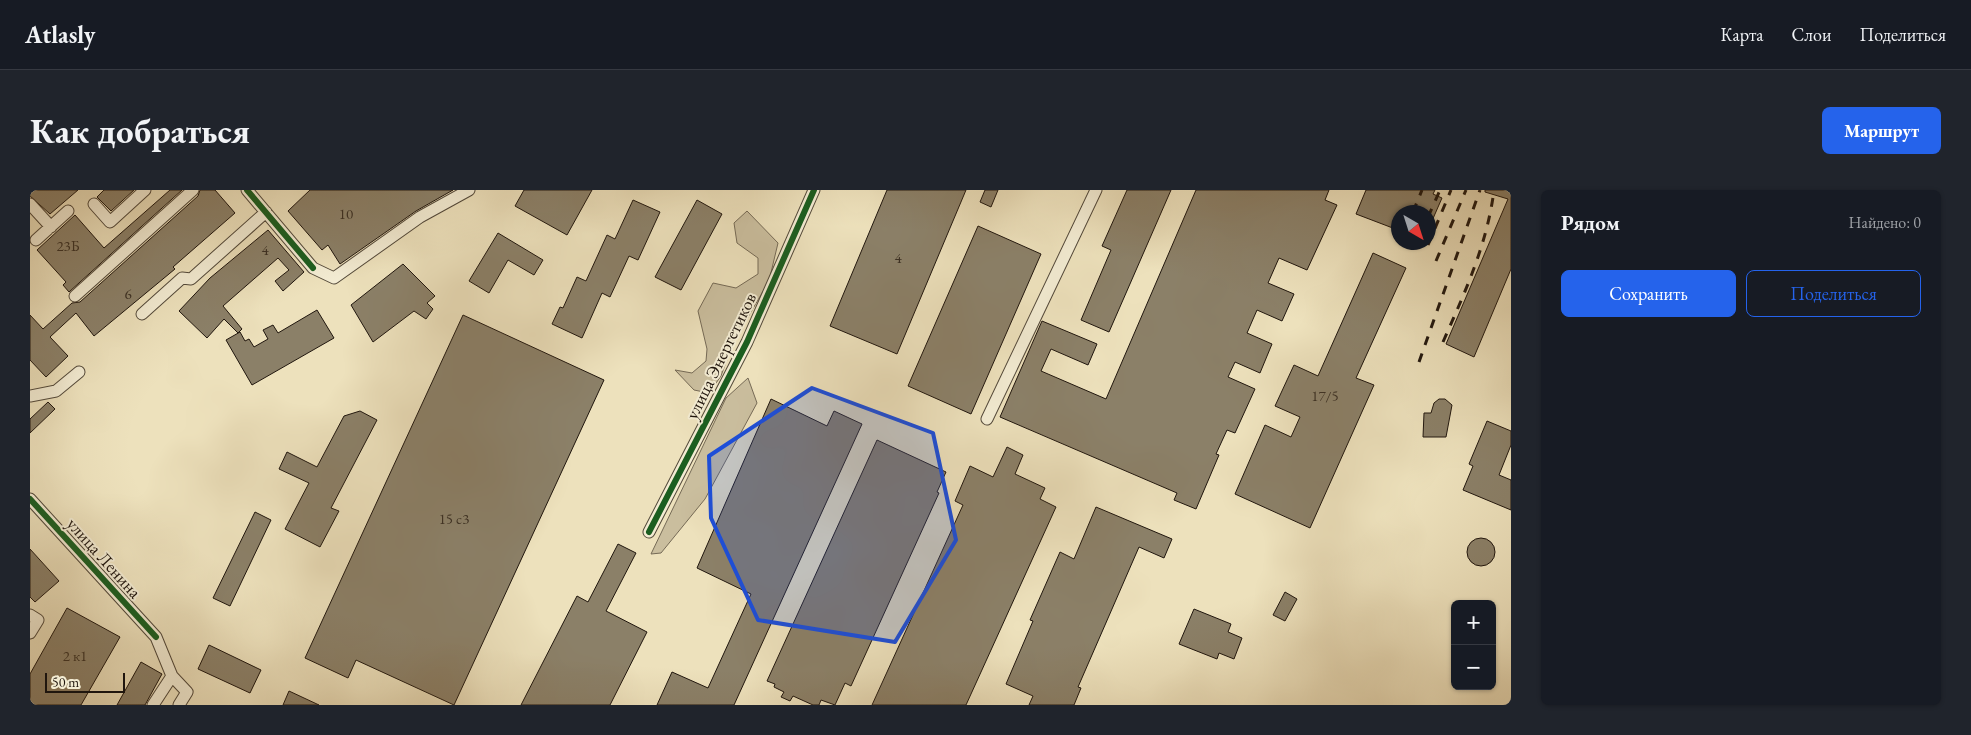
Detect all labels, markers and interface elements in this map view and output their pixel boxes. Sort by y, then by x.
text: Atlasly [25,19,95,50]
text: Карта [1721,23,1764,46]
text: Слои [1792,23,1831,46]
text: Поделиться [1859,23,1946,46]
button: Маршрут [1822,107,1941,154]
text: Как добраться [30,108,250,153]
house number: 10 [339,204,353,223]
north arrow [1391,205,1436,250]
text: Рядом [1561,209,1620,236]
text: Найдено: 0 [1849,212,1921,233]
house number: 23Б [56,236,80,255]
house number: 4 [261,240,269,259]
house number: 4 [894,248,902,267]
button: Сохранить [1561,270,1736,317]
button: Поделиться [1746,270,1921,317]
house number: 6 [124,284,132,303]
street label: улица Энергетиков [680,288,761,423]
house number: 17/5 [1311,386,1339,405]
house number: 15 с3 [439,509,469,528]
street label: улица Ленина [62,512,147,603]
map controls [1451,600,1496,690]
button: + [1451,600,1496,645]
button: − [1451,645,1496,690]
house number: 2 к1 [63,646,87,665]
scale bar [45,670,125,693]
text: 50 m [52,673,79,691]

